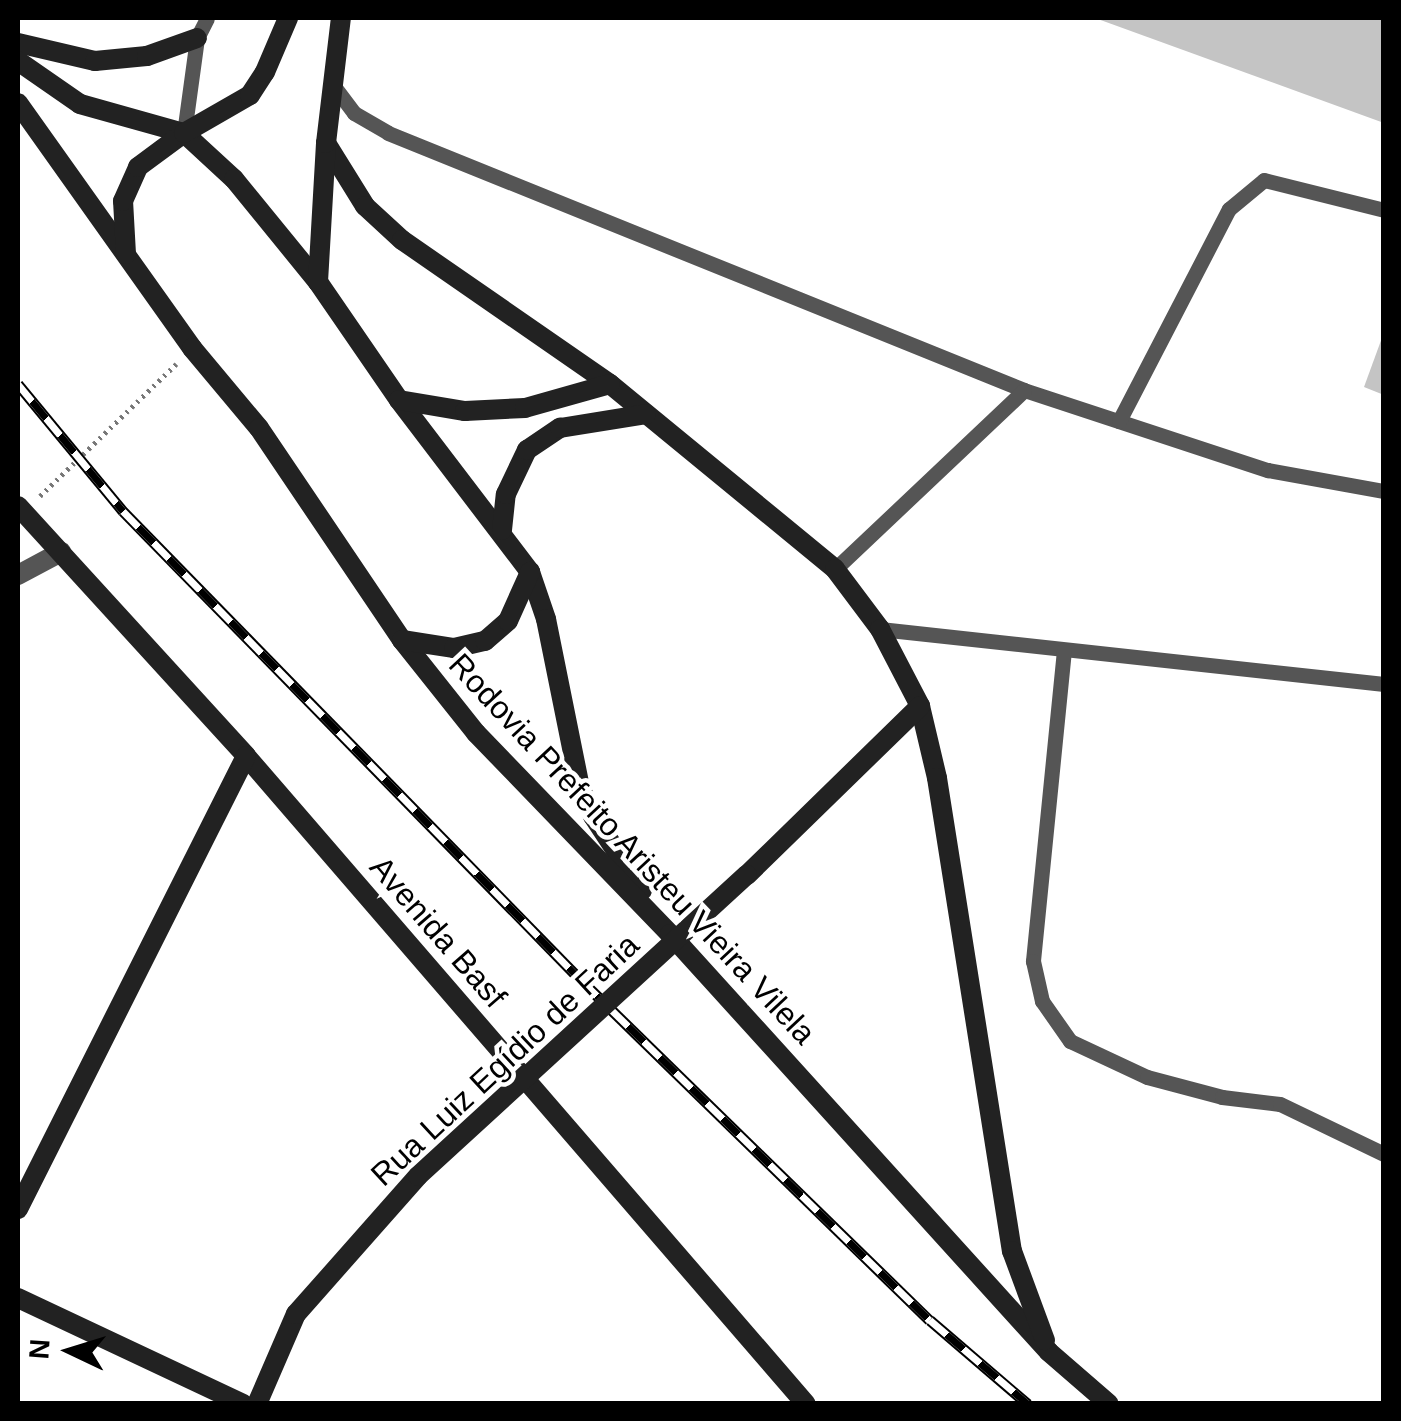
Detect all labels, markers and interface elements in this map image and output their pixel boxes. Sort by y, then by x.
street label: Rodovia Prefeito Aristeu Vieira Vilela [440,645,824,1053]
street label: Avenida Basf [362,848,514,1016]
street label: Rua Luiz Egídio de Faria [363,926,647,1194]
north arrow [20,1301,120,1401]
text: N [23,1338,56,1360]

